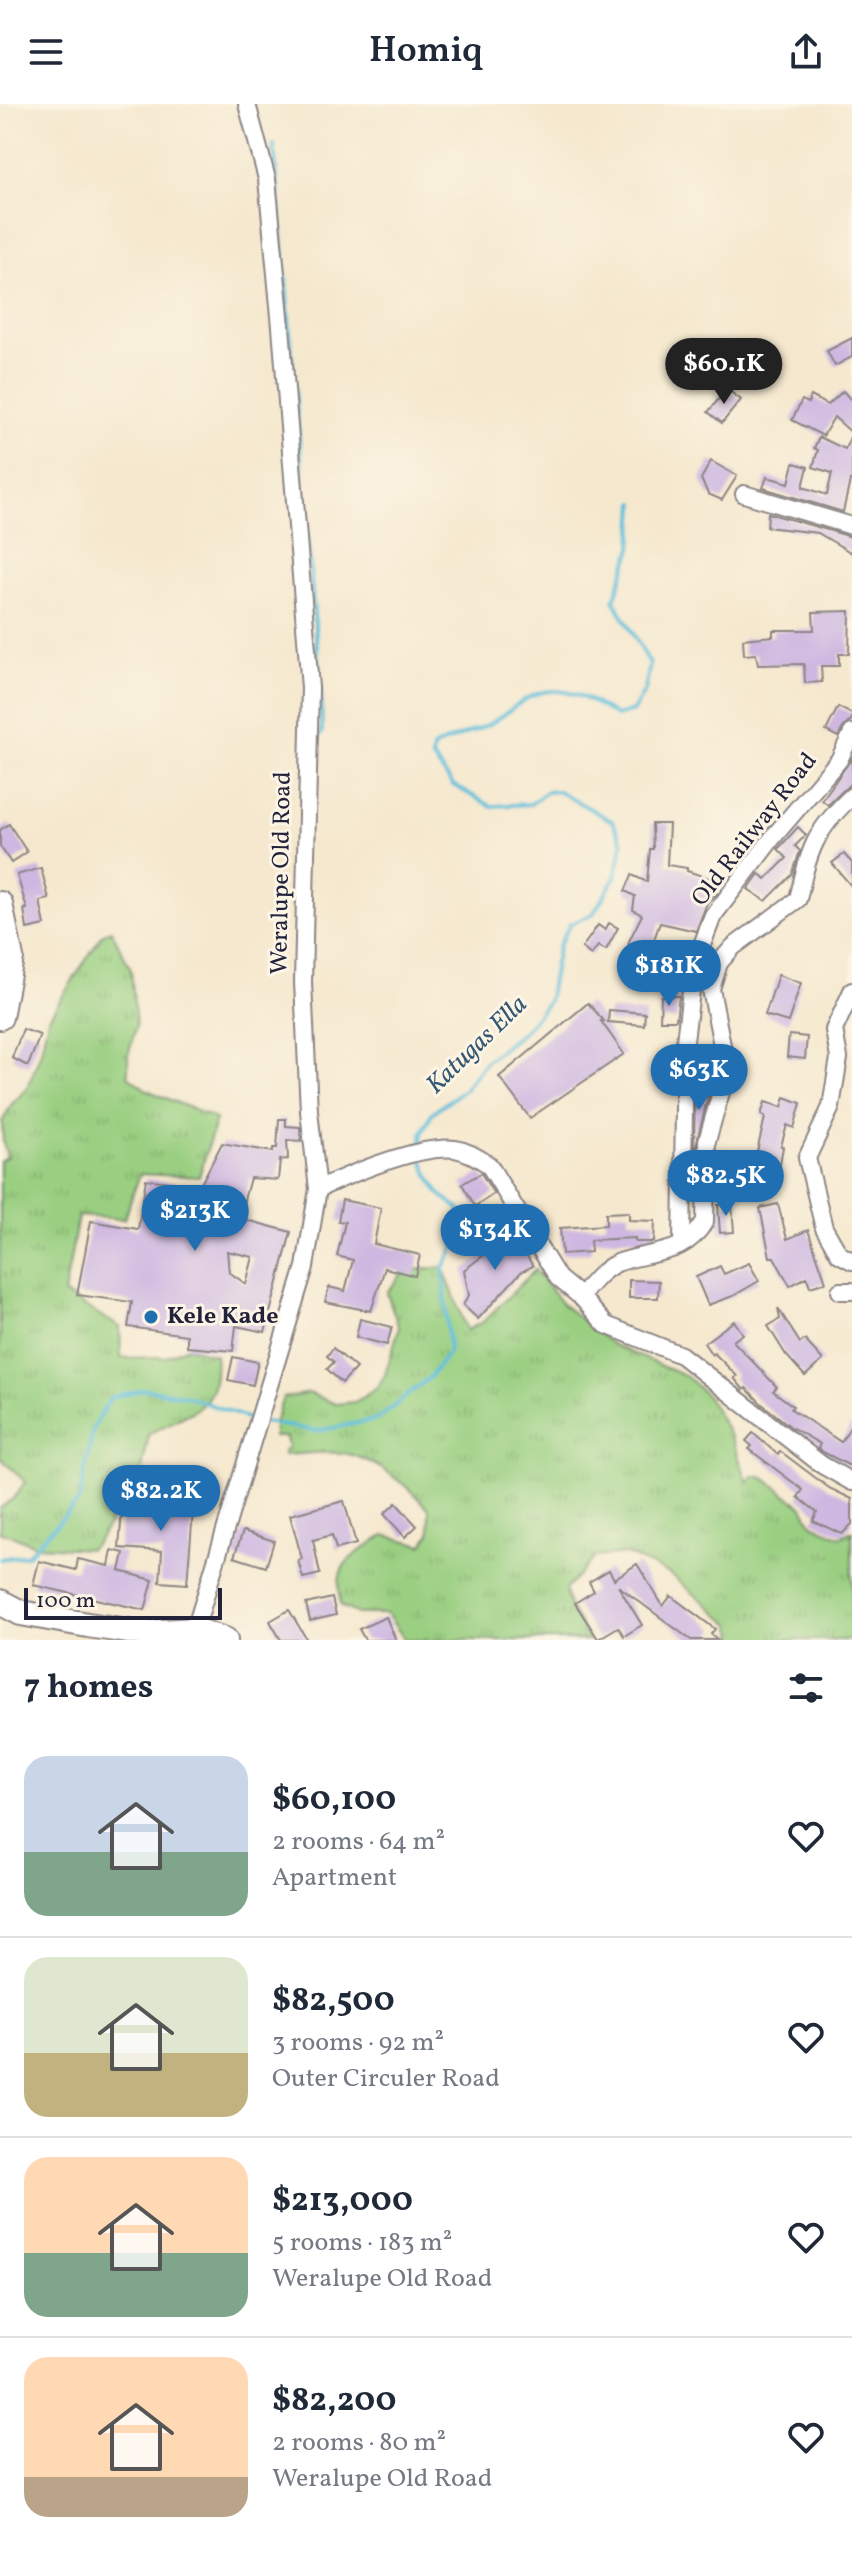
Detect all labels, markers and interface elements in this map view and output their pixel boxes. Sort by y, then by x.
text: Homiq [369,27,483,77]
icon: menu [24,30,68,74]
icon: share [784,30,828,74]
pin: $60.1K [659,338,789,406]
text: $60.1K [683,346,765,382]
street label: Old Railway Road [684,746,826,914]
street label: Weralupe Old Road [263,771,301,975]
pin: $181K [613,940,725,1008]
text: $181K [635,948,703,984]
water label: Katugas Ella [418,987,536,1103]
pin: $63K [652,1044,746,1112]
text: $63K [669,1052,729,1088]
pin: $82.5K [661,1150,791,1218]
text: $82.5K [686,1158,766,1194]
pin: $213K [139,1185,251,1253]
text: $213K [160,1193,230,1229]
pin: $134K [439,1204,551,1272]
text: $134K [459,1212,531,1248]
place label: Kele Kade [167,1300,278,1334]
marker: Kele Kade [142,1308,160,1326]
pin: $82.2K [96,1465,226,1533]
text: $82.2K [120,1473,202,1509]
scale bar [24,1584,222,1620]
text: 100 m [36,1586,95,1617]
text: 7 homes [24,1665,153,1712]
icon: filters [784,1666,828,1710]
text: $60,100 [272,1777,396,1824]
icon: home [88,1788,184,1884]
icon: heart [784,1814,828,1858]
text: 2 rooms · 64 m² [272,1824,445,1860]
text: Apartment [272,1860,397,1896]
text: $82,500 [272,1978,395,2025]
icon: home [88,1989,184,2085]
icon: heart [784,2015,828,2059]
text: 3 rooms · 92 m² [272,2025,444,2061]
text: Outer Circuler Road [272,2061,500,2097]
text: $213,000 [272,2178,413,2225]
icon: home [88,2189,184,2285]
icon: heart [784,2215,828,2259]
text: 5 rooms · 183 m² [272,2225,452,2261]
text: Weralupe Old Road [272,2261,492,2297]
text: $82,200 [272,2378,396,2425]
icon: home [88,2389,184,2485]
icon: heart [784,2415,828,2459]
text: 2 rooms · 80 m² [272,2425,446,2461]
text: Weralupe Old Road [272,2461,492,2497]

